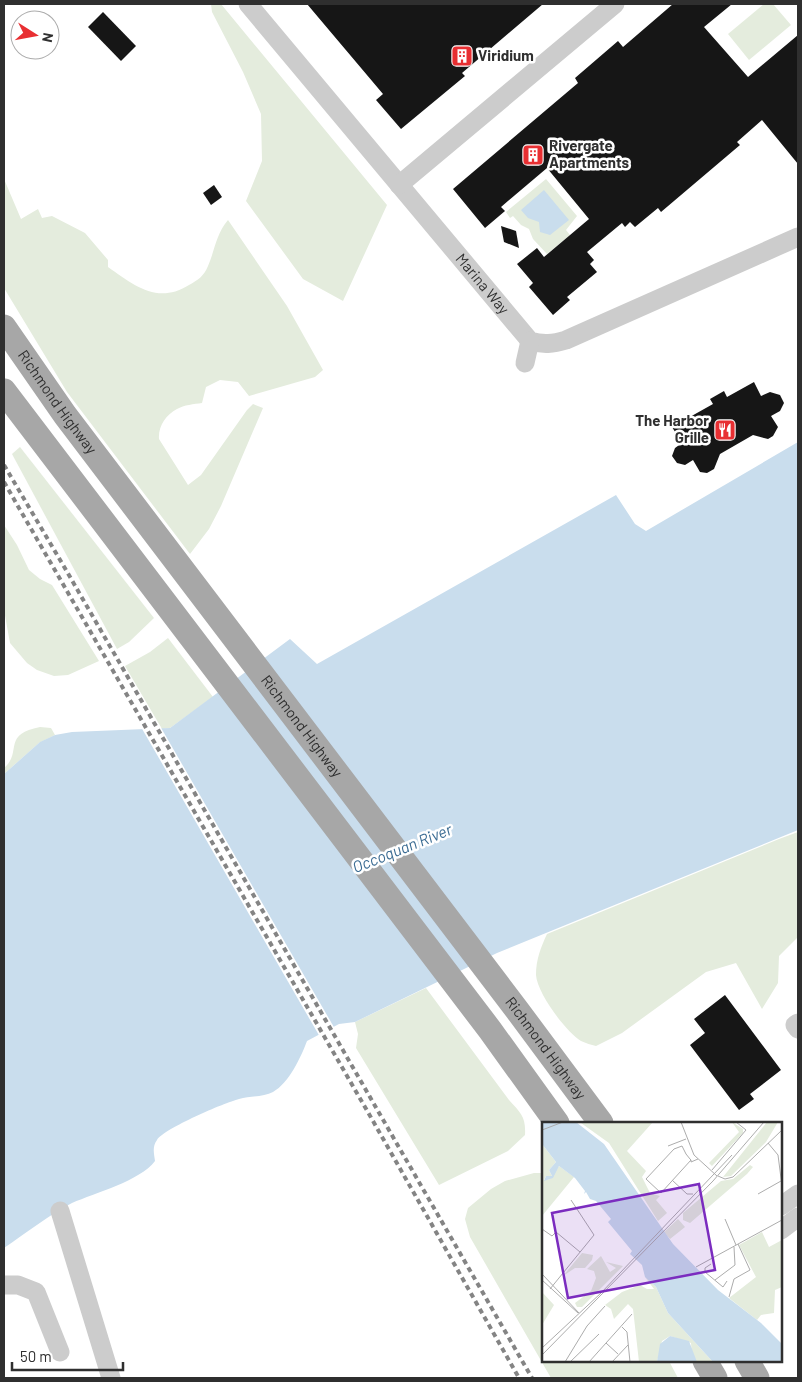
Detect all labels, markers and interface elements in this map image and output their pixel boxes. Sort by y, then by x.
north arrow [10,10,60,60]
text: N [39,31,57,44]
building icon: Viridium [450,44,474,68]
place label: Viridium [478,46,534,64]
place label: Rivergate Apartments [549,136,630,171]
building icon: Rivergate Apartments [521,143,545,167]
street label: Marina Way [453,249,514,317]
street label: Richmond Highway [15,346,101,457]
place label: The Harbor Grille [635,411,709,446]
restaurant icon: The Harbor Grille [713,418,737,442]
street label: Richmond Highway [258,671,347,780]
water label: Occoquan River [349,818,456,876]
street label: Richmond Highway [502,993,590,1103]
inset map [542,1122,782,1362]
scale bar [12,1340,124,1372]
text: 50 m [20,1347,52,1365]

